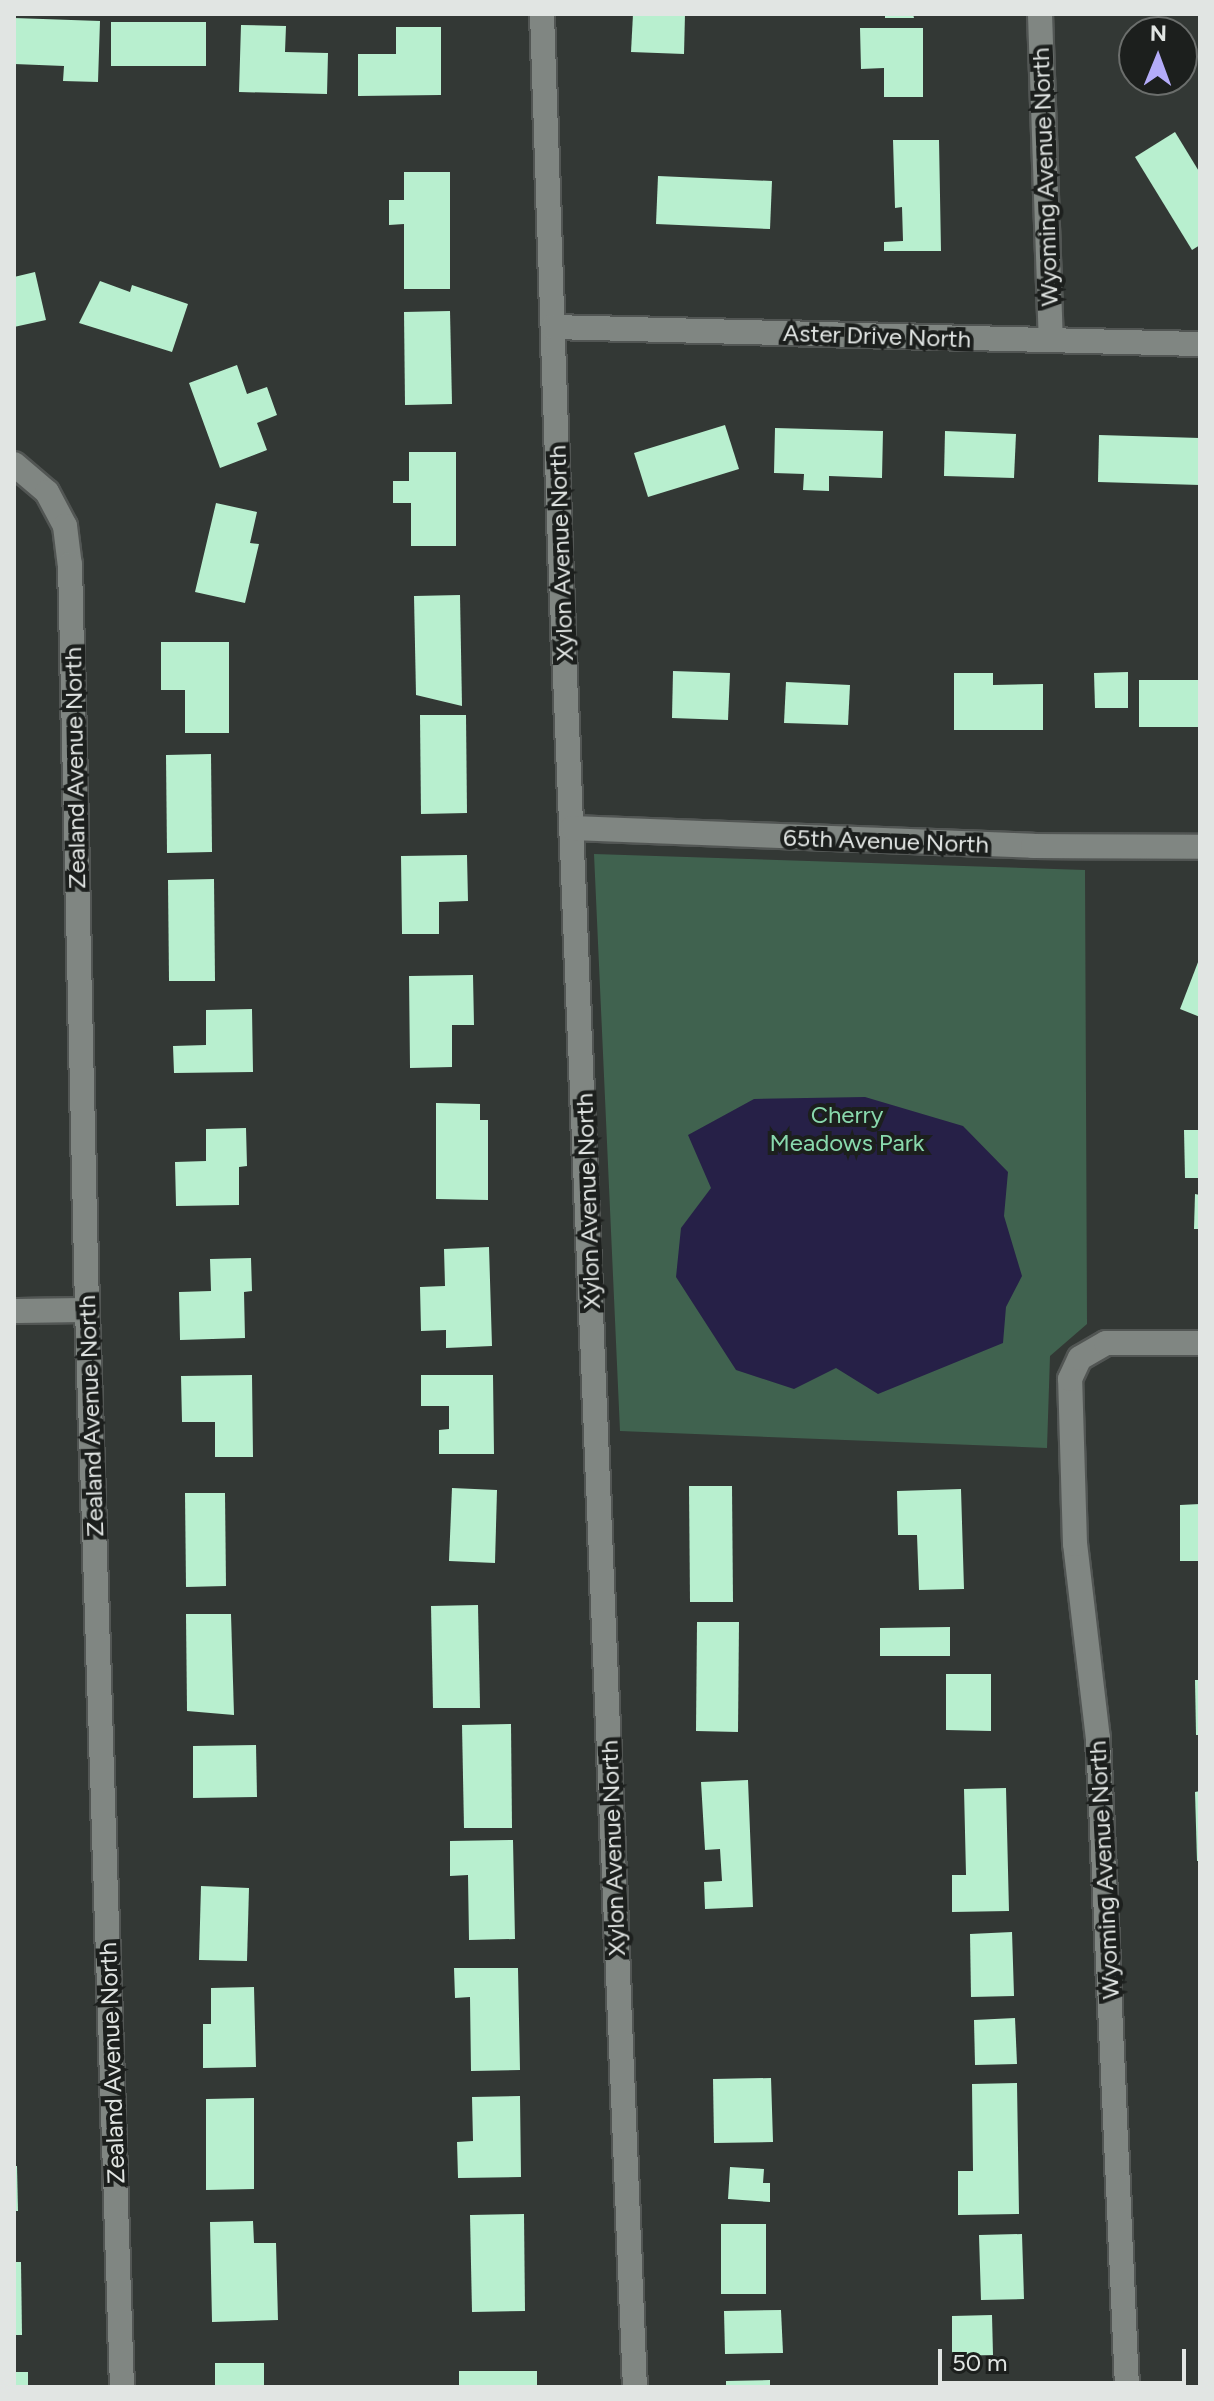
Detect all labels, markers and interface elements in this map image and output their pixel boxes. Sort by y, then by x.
north arrow [1118,16,1198,96]
text: N [1150,20,1167,47]
street label: Wyoming Avenue North [1026,47,1064,307]
street label: Aster Drive North [783,318,971,354]
street label: Xylon Avenue North [543,445,579,661]
street label: Zealand Avenue North [58,647,92,889]
street label: 65th Avenue North [783,823,989,859]
street label: Xylon Avenue North [570,1093,606,1309]
park label: Cherry Meadows Park [770,1101,924,1157]
street label: Zealand Avenue North [72,1295,110,1537]
street label: Xylon Avenue North [595,1740,631,1956]
street label: Wyoming Avenue North [1083,1740,1125,2000]
street label: Zealand Avenue North [93,1942,131,2184]
scale bar [942,2333,1190,2383]
text: 50 m [952,2348,1008,2377]

